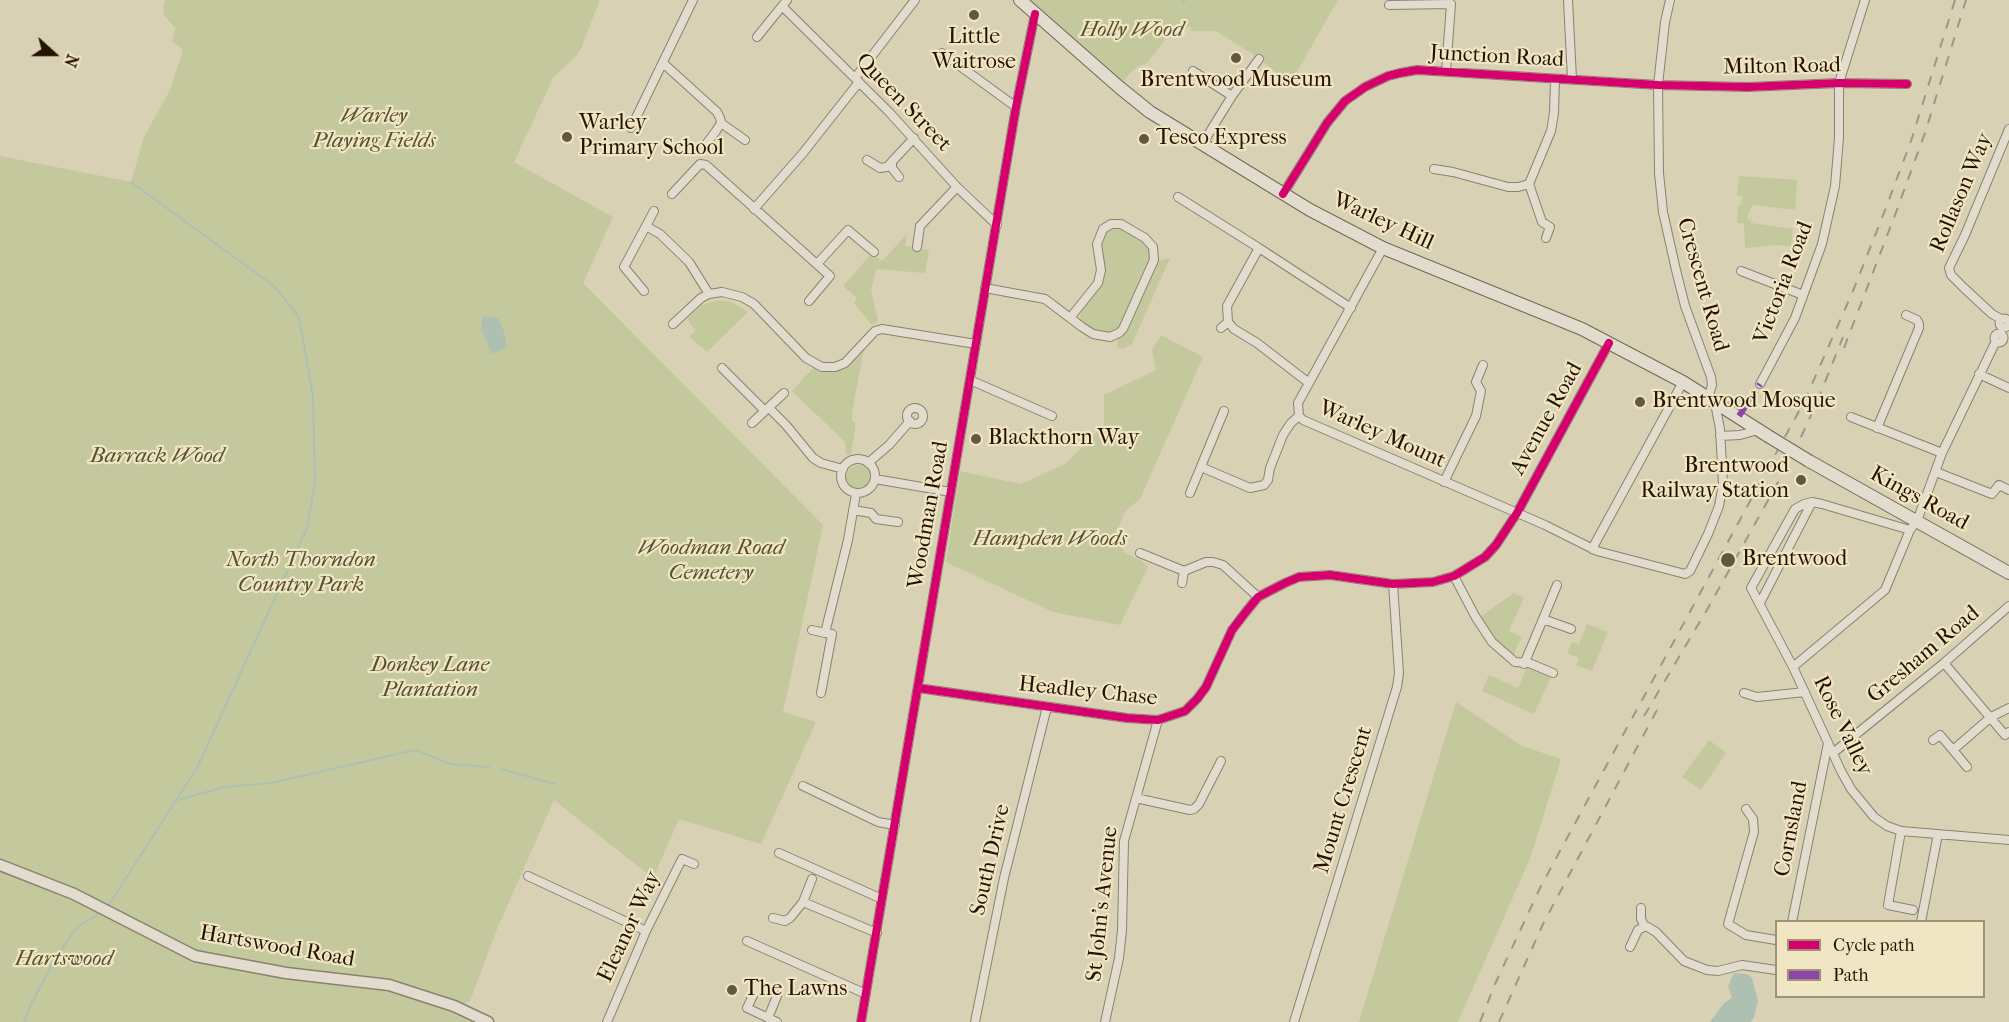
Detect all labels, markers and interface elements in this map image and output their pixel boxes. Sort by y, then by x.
marker: Little Waitrose [967,8,981,22]
park label: Holly Wood [1080,18,1184,44]
north arrow [24,24,84,84]
place label: Little Waitrose [932,25,1016,76]
street label: Junction Road [1429,40,1565,74]
street label: Queen Street [850,48,956,158]
marker: Brentwood Museum [1229,51,1243,65]
text: N [60,52,82,70]
street label: Milton Road [1723,53,1841,81]
place label: Brentwood Museum [1140,68,1332,94]
park label: Warley Playing Fields [312,104,436,156]
place label: Warley Primary School [579,111,724,162]
place label: Tesco Express [1156,126,1287,152]
street label: Rollason Way [1925,129,1999,257]
marker: Warley Primary School [560,130,574,144]
marker: Tesco Express [1137,132,1151,146]
street label: Warley Hill [1328,187,1438,257]
street label: Crescent Road [1670,215,1734,355]
street label: Victoria Road [1749,218,1819,348]
street label: Avenue Road [1505,358,1589,480]
place label: Brentwood Mosque [1652,389,1836,415]
street label: Warley Mount [1314,395,1450,475]
marker: Brentwood Mosque [1633,395,1647,409]
place label: Blackthorn Way [988,426,1139,452]
marker: Blackthorn Way [969,432,983,446]
street label: Woodman Road [903,439,955,591]
park label: Barrack Wood [90,444,224,470]
place label: Brentwood Railway Station [1640,454,1789,506]
street label: Kings Road [1865,461,1973,537]
marker: Brentwood Railway Station [1794,473,1808,487]
park label: Hampden Woods [973,527,1127,553]
park label: Woodman Road Cemetery [638,536,784,588]
place label: Brentwood [1742,547,1847,573]
park label: North Thorndon Country Park [226,548,376,600]
marker: Brentwood [1719,551,1737,569]
street label: Gresham Road [1863,600,1985,710]
park label: Donkey Lane Plantation [371,653,489,704]
street label: Headley Chase [1017,672,1159,712]
street label: Rose Valley [1806,672,1878,780]
street label: Mount Crescent [1309,723,1379,877]
street label: Cornsland [1770,779,1814,879]
street label: South Drive [965,802,1017,918]
street label: St John's Avenue [1082,825,1124,983]
street label: Eleanor Way [593,867,667,987]
street label: Hartswood Road [197,920,357,974]
legend [1775,920,1985,998]
text: Cycle path [1833,935,1914,956]
park label: Hartswood [15,947,113,973]
text: Path [1833,965,1869,986]
place label: The Lawns [744,977,847,1003]
marker: The Lawns [725,983,739,997]

